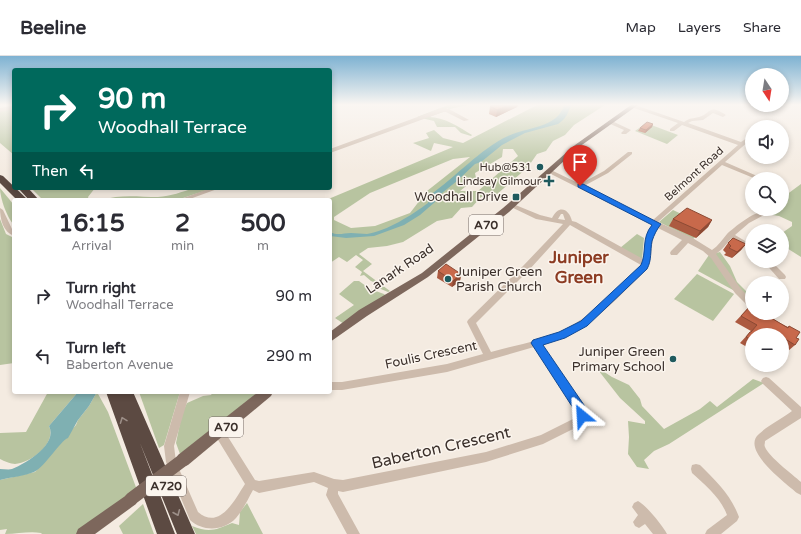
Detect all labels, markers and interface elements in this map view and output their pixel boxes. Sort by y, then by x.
text: Beeline [20,17,86,39]
text: Map [626,19,656,36]
text: Layers [678,19,721,36]
text: Share [743,19,781,36]
north arrow [745,68,789,112]
map controls [745,68,789,372]
text: 90 m [98,82,166,116]
icon: right [32,84,84,136]
text: Woodhall Terrace [98,116,247,138]
button: sound [745,120,789,164]
street label: Belmont Road [662,144,726,204]
pin [563,145,597,186]
icon: arrive [569,151,591,173]
icon: left [76,160,98,182]
place label: Hub@531 [480,161,532,174]
text: Then [32,162,68,180]
marker: Hub@531 [535,162,545,172]
button: search [745,172,789,216]
place label: Lindsay Gilmour [457,175,542,188]
marker: Lindsay Gilmour [544,176,554,186]
place label: Woodhall Drive [414,189,508,205]
marker: Woodhall Drive [511,192,521,202]
text: 16:15 [58,209,125,238]
text: 2 [175,209,190,238]
text: 500 [240,209,286,238]
road number: A70 [469,215,503,235]
button: layers [745,224,789,268]
text: Arrival [71,238,112,254]
text: min [171,238,194,254]
text: m [257,238,269,254]
street label: Lanark Road [363,241,437,297]
district label: Juniper Green [548,247,609,288]
place label: Juniper Green Parish Church [456,264,542,295]
marker: Juniper Green Parish Church [443,274,453,284]
button: + [745,276,789,320]
text: Turn right [66,279,136,297]
icon: right [32,285,54,307]
text: 90 m [275,287,312,305]
text: Woodhall Terrace [66,297,174,313]
button: − [745,328,789,372]
street label: Foulis Crescent [384,337,478,373]
text: Turn left [66,339,126,357]
place label: Juniper Green Primary School [572,344,665,375]
icon: left [32,345,54,367]
text: 290 m [266,347,312,365]
marker: Juniper Green Primary School [668,354,678,364]
text: Baberton Avenue [66,357,173,373]
position arrow [561,395,603,437]
one-way arrow [120,416,128,423]
road number: A70 [209,417,243,437]
street label: Baberton Crescent [370,422,512,474]
road number: A720 [146,476,186,496]
one-way arrow [172,508,180,516]

